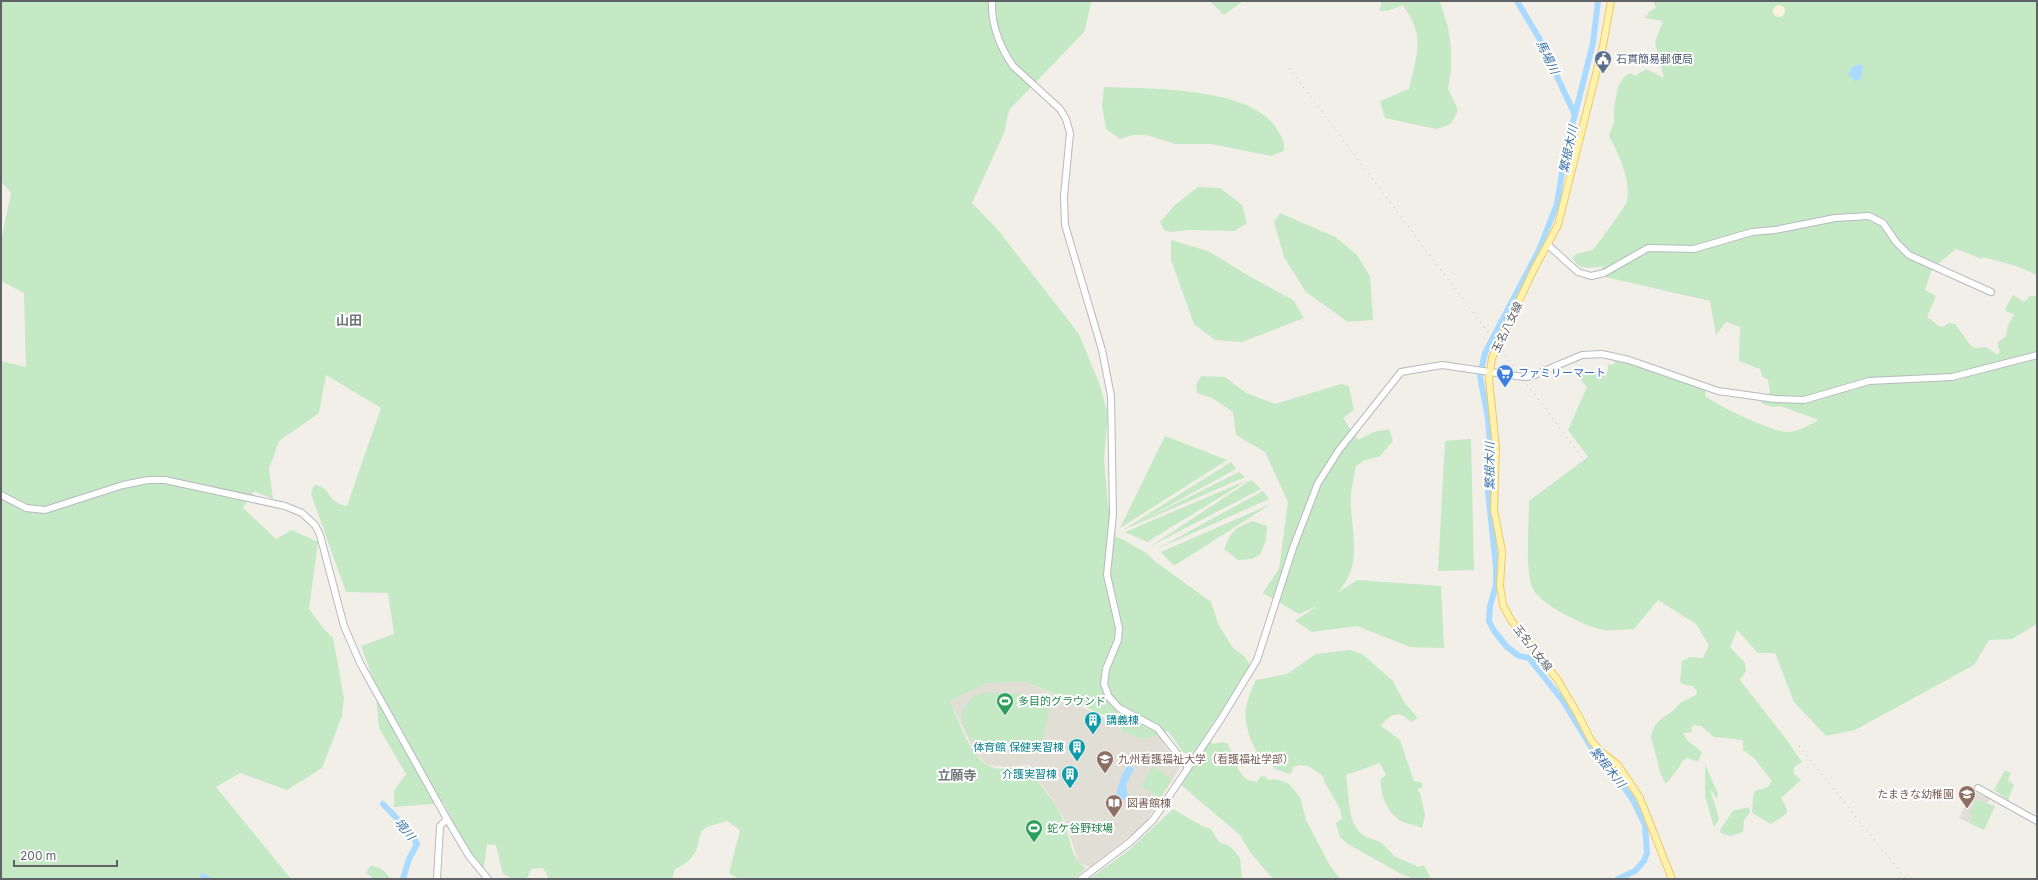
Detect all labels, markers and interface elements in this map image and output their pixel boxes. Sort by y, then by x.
water label: 馬場川 [1533,38,1564,78]
public building icon: 石貫簡易郵便局 [1593,49,1613,74]
place label: 石貫簡易郵便局 [1616,52,1693,66]
water label: 繁根木川 [1556,122,1581,174]
street label: 玉名八女線 [1489,299,1525,355]
district label: 山田 [336,312,362,328]
supermarket icon: ファミリーマート [1495,363,1515,388]
place label: ファミリーマート [1518,366,1606,380]
water label: 繁根木川 [1482,440,1497,490]
street label: 玉名八女線 [1511,622,1555,674]
sports icon: 多目的グラウンド [995,691,1015,716]
place label: 多目的グラウンド [1018,694,1106,708]
building icon: 講義棟 [1083,710,1103,735]
place label: 講義棟 [1106,713,1139,727]
building icon: 体育館 保健実習棟 [1067,737,1087,762]
place label: 体育館 保健実習棟 [973,740,1064,754]
water label: 繁根木川 [1587,744,1630,792]
school or university icon: 九州看護福祉大学（看護福祉学部） [1095,749,1115,774]
place label: 九州看護福祉大学（看護福祉学部） [1118,752,1294,766]
building icon: 介護実習棟 [1060,764,1080,789]
district label: 立願寺 [937,767,977,783]
place label: 介護実習棟 [1002,767,1057,781]
school or university icon: たまきな幼稚園 [1957,784,1977,809]
place label: たまきな幼稚園 [1877,787,1954,801]
library icon: 図書館棟 [1104,793,1124,818]
place label: 図書館棟 [1127,796,1171,810]
water label: 境川 [392,815,420,845]
sports icon: 蛇ケ谷野球場 [1024,818,1044,843]
place label: 蛇ケ谷野球場 [1047,821,1113,835]
scale bar [14,842,117,868]
text: 200 m [20,848,56,863]

